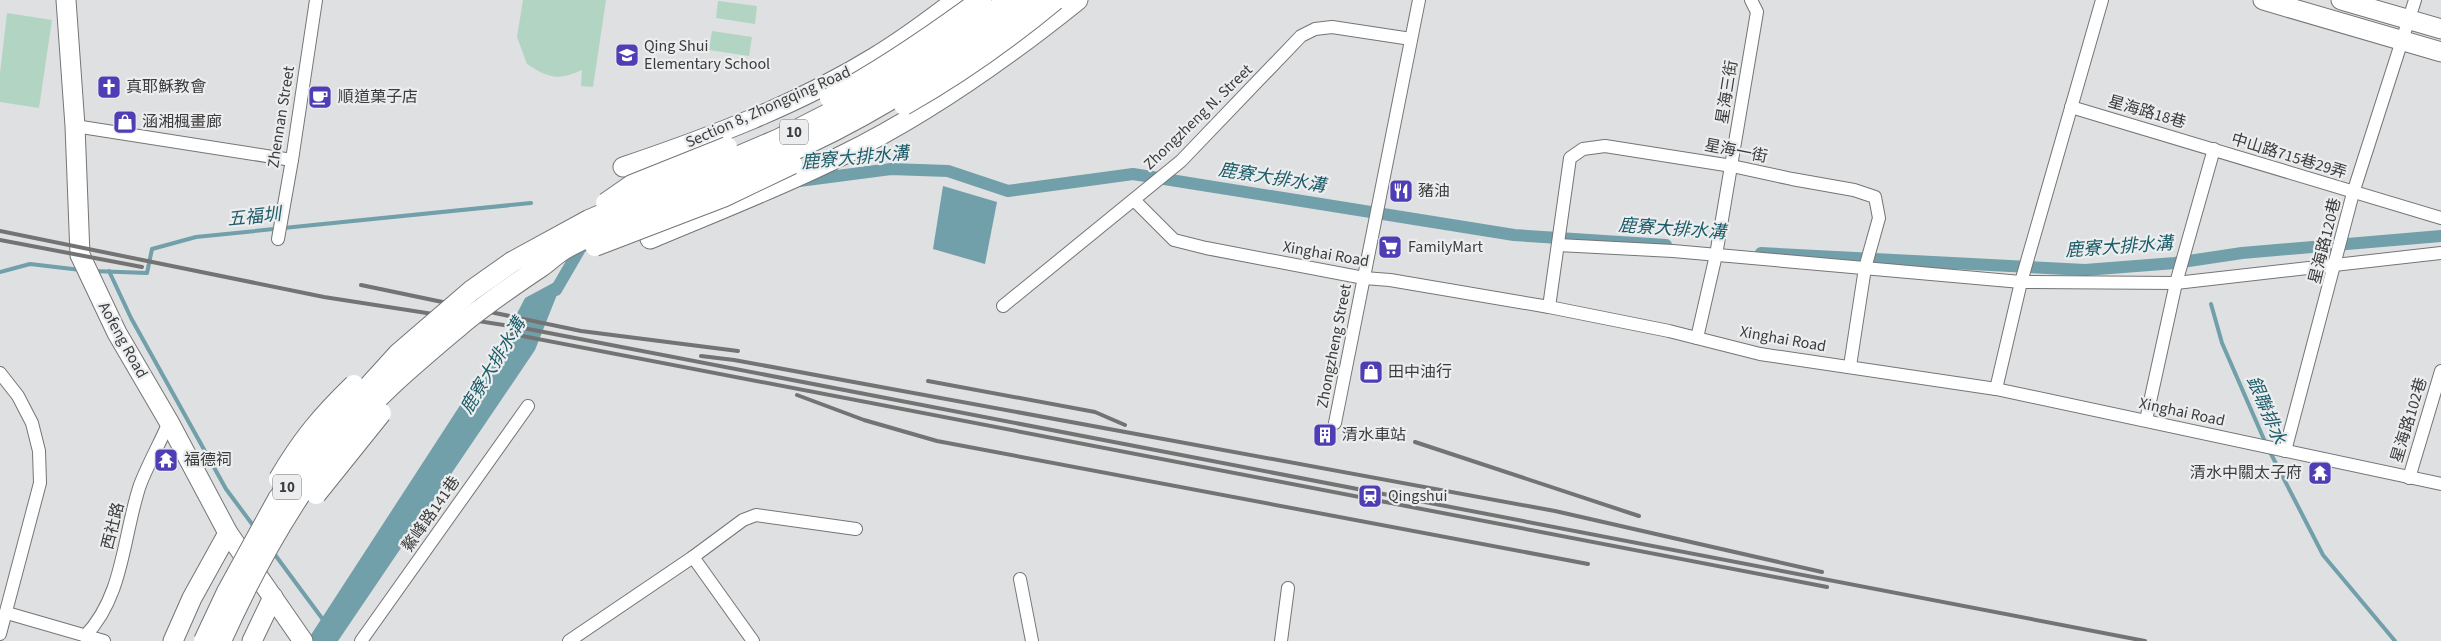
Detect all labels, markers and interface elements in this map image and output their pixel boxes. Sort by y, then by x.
place label: Qing Shui Elementary School [644,35,770,75]
school or university icon: Qing Shui Elementary School [614,42,640,68]
street label: Zhongzheng N. Street [1139,59,1258,175]
street label: 星海三街 [1711,59,1743,125]
street label: Section 8, Zhongqing Road [682,61,854,153]
street label: Zhennan Street [262,64,300,170]
church icon: 真耶穌教會 [96,74,122,100]
place label: 真耶穌教會 [126,76,206,98]
cafe icon: 順道菓子店 [307,84,333,110]
place label: 順道菓子店 [338,86,418,108]
street label: 星海路18巷 [2106,90,2188,134]
shop icon: 涵湘楓畫廊 [112,109,138,135]
place label: 涵湘楓畫廊 [142,111,222,133]
road number: 10 [780,120,808,144]
street label: 中山路715巷29弄 [2229,128,2349,184]
street label: 星海一街 [1702,134,1770,168]
water label: 鹿寮大排水溝 [800,141,913,175]
water label: 鹿寮大排水溝 [1217,157,1330,199]
restaurant icon: 豬油 [1388,178,1414,204]
place label: 豬油 [1418,180,1450,202]
street label: 星海路120巷 [2304,196,2346,286]
water label: 五福圳 [226,201,285,232]
water label: 鹿寮大排水溝 [1617,213,1730,245]
water label: 鹿寮大排水溝 [2064,231,2177,263]
supermarket icon: FamilyMart [1377,234,1403,260]
street label: Xinghai Road [1281,236,1371,272]
place label: FamilyMart [1408,236,1483,258]
street label: Zhongzheng Street [1311,281,1357,410]
street label: Aofeng Road [93,298,153,382]
water label: 鹿寮大排水溝 [454,311,533,419]
street label: Xinghai Road [1738,321,1828,357]
shop icon: 田中油行 [1358,359,1384,385]
place label: 田中油行 [1388,361,1452,383]
water label: 銀聯排水 [2240,372,2292,449]
street label: 星海路102巷 [2386,375,2432,465]
street label: Xinghai Road [2137,392,2227,432]
building icon: 清水車站 [1312,422,1338,448]
place label: 清水車站 [1342,424,1406,446]
temple icon: 福德祠 [153,447,179,473]
place label: 福德祠 [184,449,232,471]
temple icon: 清水中關太子府 [2307,460,2333,486]
place label: 清水中關太子府 [2190,462,2302,484]
street label: 鰲峰路141巷 [397,472,465,556]
road number: 10 [273,474,301,500]
station icon: Qingshui [1357,483,1383,509]
place label: Qingshui [1388,485,1447,507]
street label: 西社路 [97,500,129,552]

